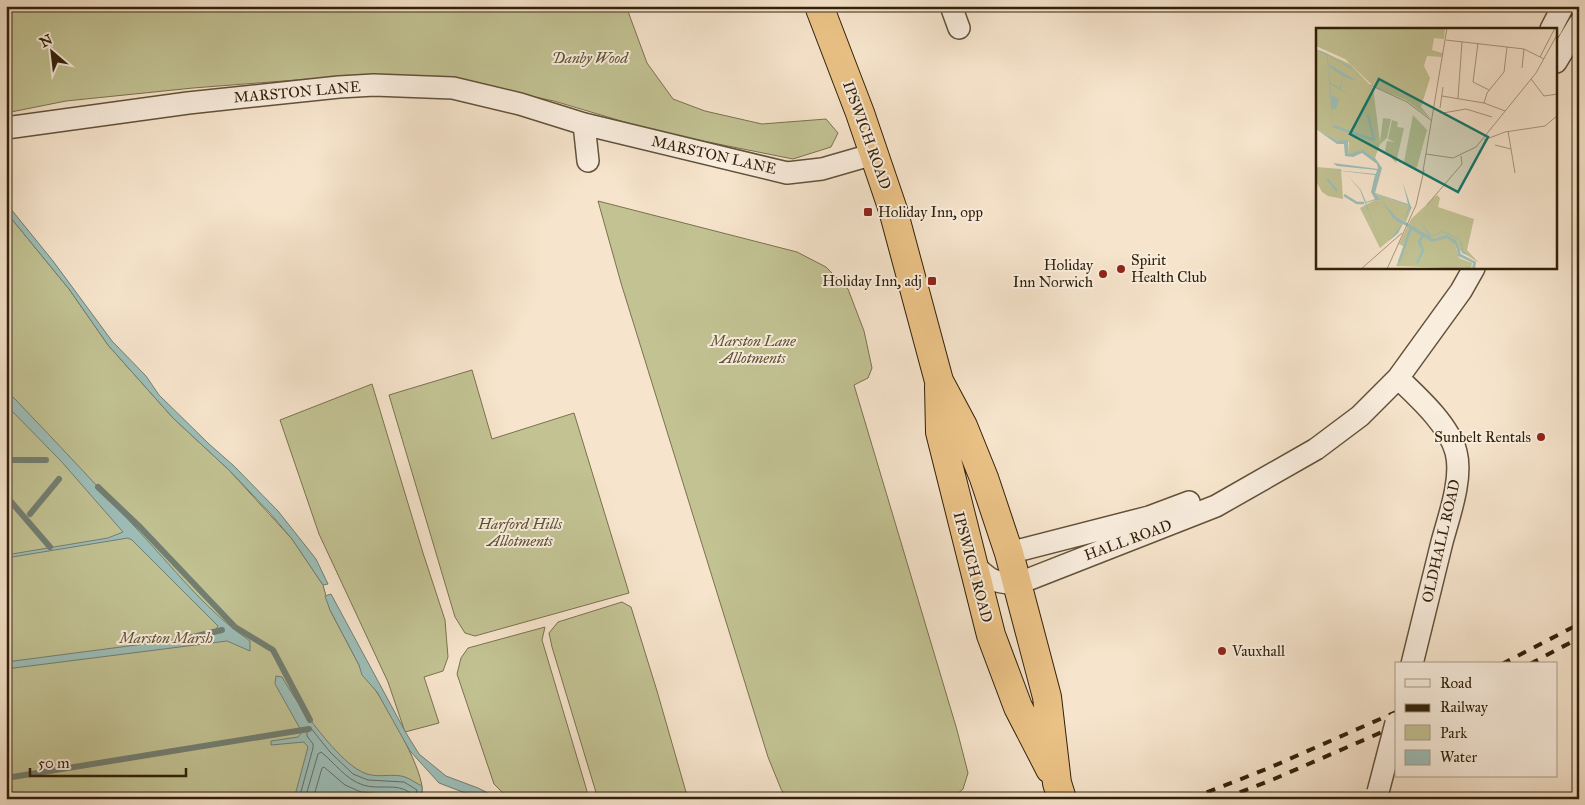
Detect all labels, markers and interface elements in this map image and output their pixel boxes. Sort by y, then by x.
north arrow [28,28,78,78]
inset map [1316,28,1558,269]
text: N [37,31,55,51]
park label: Danby Wood [552,49,629,67]
street label: MARSTON LANE [233,77,361,107]
street label: IPSWICH ROAD [839,78,895,192]
street label: MARSTON LANE [650,132,778,178]
place label: Holiday Inn, opp [878,203,983,221]
marker: Holiday Inn, opp [862,206,874,218]
place label: Spirit Health Club [1131,251,1207,286]
place label: Holiday Inn Norwich [1013,256,1094,291]
marker: Spirit Health Club [1115,263,1127,275]
marker: Holiday Inn Norwich [1097,268,1109,280]
place label: Holiday Inn, adj [822,272,922,290]
marker: Holiday Inn, adj [926,275,938,287]
park label: Marston Lane Allotments [708,332,796,367]
place label: Sunbelt Rentals [1434,428,1531,446]
marker: Sunbelt Rentals [1535,431,1547,443]
street label: OLDHALL ROAD [1418,477,1464,604]
street label: IPSWICH ROAD [950,510,996,625]
park label: Harford Hills Allotments [477,515,563,550]
street label: HALL ROAD [1082,516,1174,564]
park label: Marston Marsh [117,629,213,647]
place label: Vauxhall [1231,642,1286,660]
marker: Vauxhall [1216,645,1228,657]
legend [1395,662,1558,778]
text: Road [1440,674,1472,692]
text: Railway [1440,698,1489,716]
text: Park [1440,724,1467,742]
scale bar [30,745,186,777]
text: Water [1440,748,1477,766]
text: 50 m [38,754,70,772]

